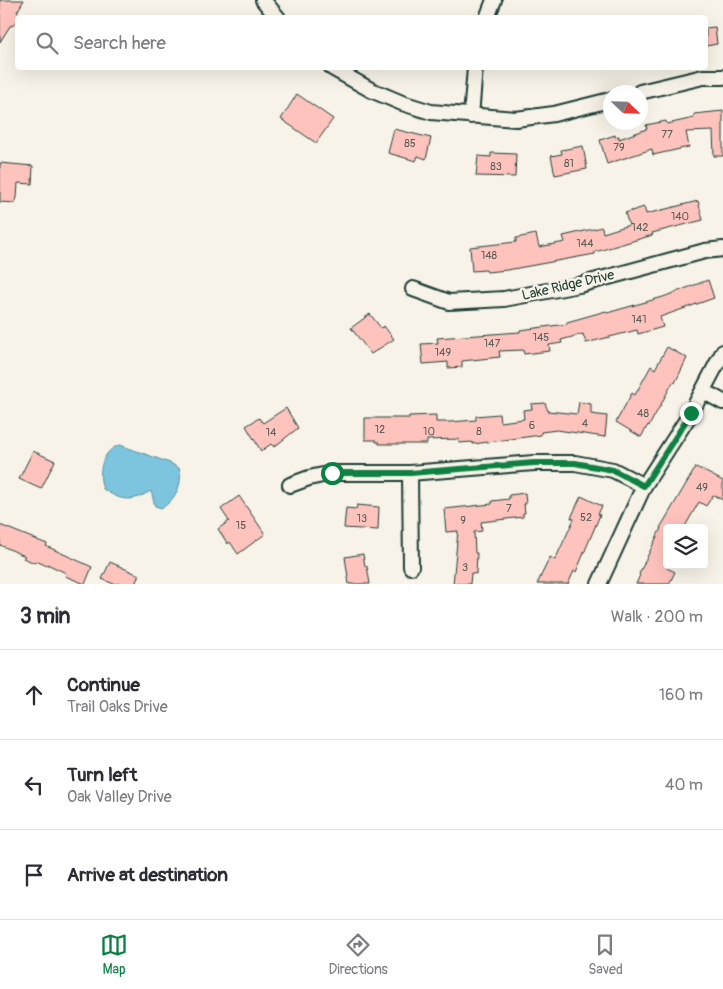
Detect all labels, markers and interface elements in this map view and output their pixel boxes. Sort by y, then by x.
search box [15,15,708,70]
icon: search [33,29,61,57]
text: Search here [73,31,166,55]
north arrow [603,85,648,130]
house number: 77 [661,128,673,141]
house number: 85 [404,137,416,150]
house number: 79 [613,141,625,154]
house number: 81 [564,157,574,170]
house number: 83 [490,160,502,173]
house number: 140 [671,210,689,223]
house number: 142 [632,221,648,234]
house number: 144 [576,237,594,250]
house number: 148 [481,249,498,262]
street label: Lake Ridge Drive [520,266,616,304]
house number: 141 [632,313,646,326]
house number: 145 [533,331,549,344]
house number: 147 [484,337,500,350]
house number: 149 [435,346,452,359]
route end [680,402,703,425]
house number: 48 [637,407,649,420]
house number: 4 [582,417,589,430]
house number: 6 [529,419,535,432]
house number: 12 [375,423,385,436]
house number: 10 [423,425,435,438]
house number: 8 [476,425,482,438]
house number: 14 [266,426,277,439]
route start [321,462,344,485]
house number: 49 [696,481,708,494]
house number: 7 [506,502,512,515]
house number: 52 [580,511,592,524]
house number: 13 [357,512,367,525]
house number: 9 [460,514,466,527]
house number: 15 [236,519,246,532]
map controls [663,524,708,569]
button: layers [663,524,708,569]
house number: 3 [462,561,468,574]
text: 3 min [20,603,70,630]
text: Walk · 200 m [611,607,703,627]
text: Continue [67,673,140,697]
icon: ahead [20,681,48,709]
text: 160 m [659,685,703,705]
text: Trail Oaks Drive [67,697,168,717]
text: Turn left [67,763,137,787]
icon: left [20,771,48,799]
text: 40 m [665,775,703,795]
text: Oak Valley Drive [67,787,172,807]
icon: arrive [20,861,48,889]
text: Arrive at destination [67,863,228,887]
tab: Map [100,931,128,978]
tab: Directions [328,931,388,978]
tab: Saved [588,931,623,978]

